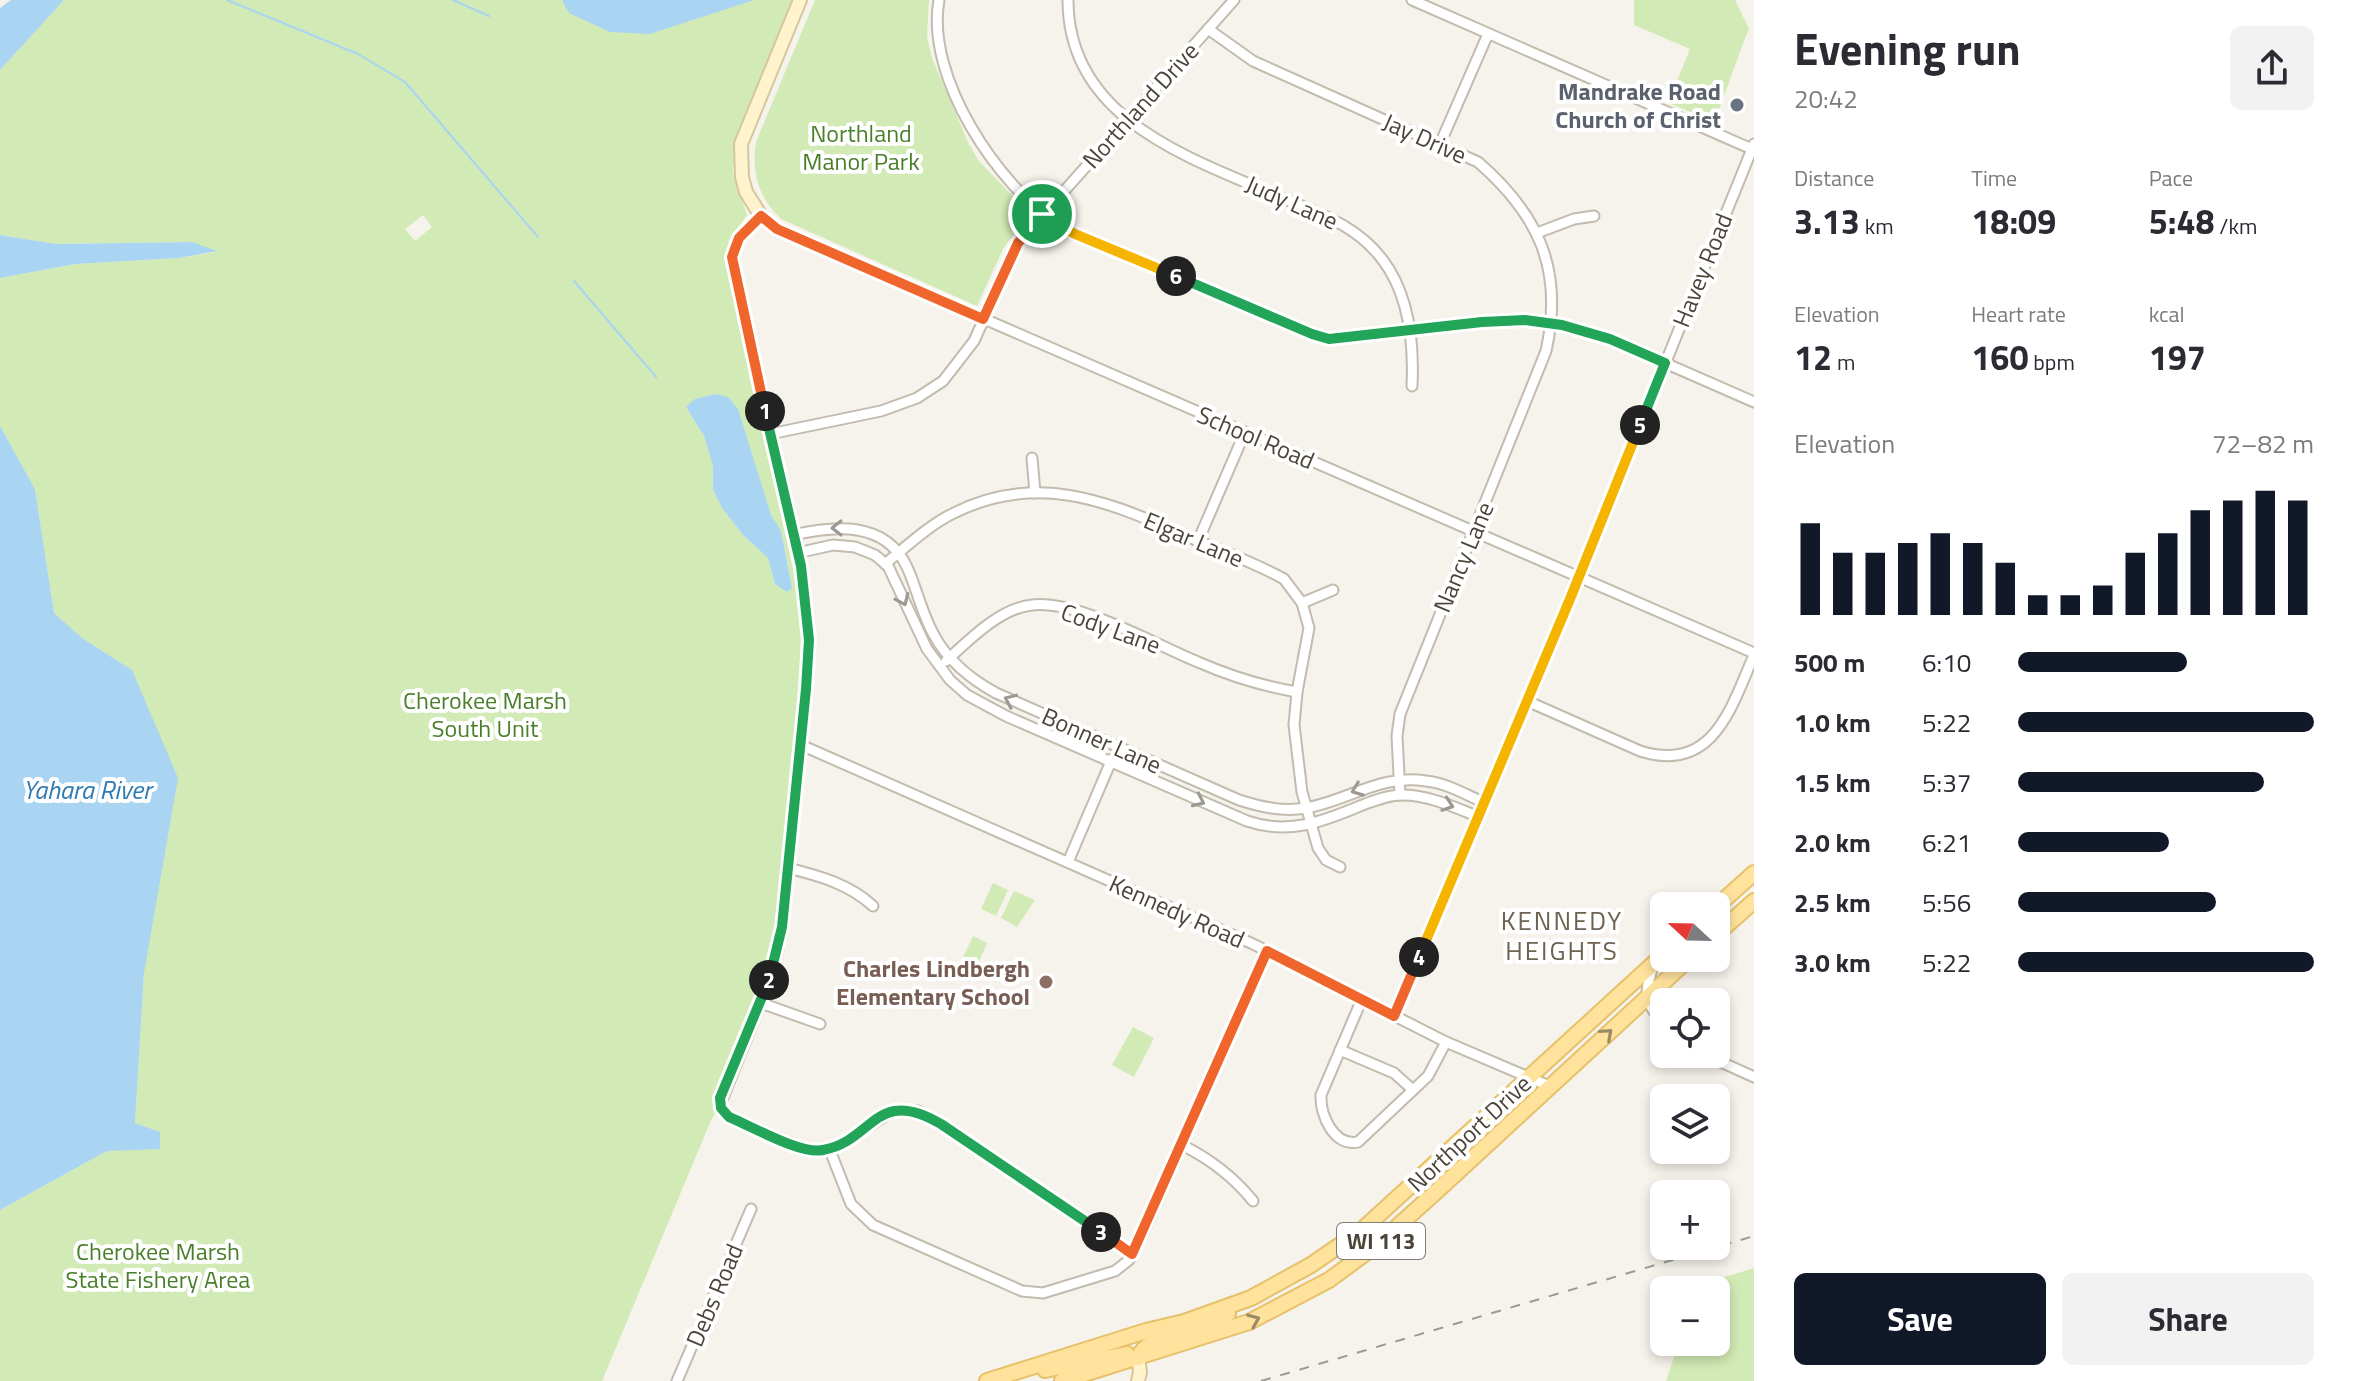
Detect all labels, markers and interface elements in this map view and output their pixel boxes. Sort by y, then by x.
text: Evening run [1794,15,2021,82]
button: share [2230,26,2314,110]
street label: Northland Drive [1073,34,1207,176]
place label: Mandrake Road Church of Christ [1555,73,1721,137]
text: 20:42 [1794,79,1858,118]
marker: Mandrake Road Church of Christ [1728,96,1746,114]
street label: Jay Drive [1377,104,1473,172]
park label: Northland Manor Park [802,115,920,179]
text: Distance [1794,161,1874,195]
text: Time [1971,161,2017,195]
text: Pace [2149,161,2193,195]
street label: Judy Lane [1240,166,1344,238]
pin [1008,180,1076,248]
icon: arrive [1020,192,1064,236]
text: 3.13 [1794,195,1860,247]
text: 18:09 [1971,195,2056,247]
text: 5:48 [2149,195,2214,247]
street label: Havey Road [1663,208,1741,332]
text: km [1860,209,1894,243]
text: /km [2214,209,2257,243]
pin: 6 [1156,256,1196,296]
text: 6 [1170,259,1182,293]
text: Elevation [1794,297,1880,331]
text: Heart rate [1971,297,2066,331]
text: kcal [2149,297,2185,331]
text: 12 [1794,331,1832,383]
text: 160 [1971,331,2028,383]
text: 197 [2149,331,2206,383]
text: m [1832,345,1855,379]
text: bpm [2028,345,2075,379]
pin: 1 [745,391,785,431]
text: 1 [759,394,771,428]
street label: School Road [1192,396,1320,478]
pin: 5 [1620,405,1660,445]
text: 5 [1634,408,1646,442]
text: Elevation [1794,424,1895,463]
text: 72–82 m [2212,424,2314,463]
street label: Nancy Lane [1424,496,1502,618]
street label: Elgar Lane [1139,502,1249,576]
one-way arrow [830,520,843,537]
one-way arrow [893,592,909,606]
street label: Cody Lane [1056,593,1166,663]
text: 500 m [1794,643,1865,682]
text: 6:10 [1922,643,1971,682]
park label: Cherokee Marsh South Unit [403,682,567,746]
one-way arrow [1004,693,1018,709]
street label: Bonner Lane [1036,698,1168,782]
text: 1.0 km [1794,703,1871,742]
text: 5:22 [1922,703,1971,742]
text: 1.5 km [1794,763,1871,802]
text: 5:37 [1922,763,1971,802]
water label: Yahara River [23,770,154,809]
one-way arrow [1350,781,1364,797]
one-way arrow [1191,792,1206,808]
one-way arrow [1440,795,1454,811]
text: 2.0 km [1794,823,1871,862]
text: 6:21 [1922,823,1971,862]
street label: Kennedy Road [1104,865,1250,957]
text: 2.5 km [1794,883,1871,922]
text: 5:56 [1922,883,1971,922]
north arrow [1650,892,1730,972]
map controls [1650,892,1730,1356]
district label: KENNEDY HEIGHTS [1501,901,1623,970]
pin: 4 [1399,937,1439,977]
text: 4 [1413,940,1425,974]
text: 3.0 km [1794,943,1871,982]
text: 5:22 [1922,943,1971,982]
place label: Charles Lindbergh Elementary School [836,950,1030,1014]
pin: 2 [749,960,789,1000]
text: 2 [763,963,775,997]
marker: Charles Lindbergh Elementary School [1037,973,1055,991]
button: locate [1650,988,1730,1068]
one-way arrow [1598,1028,1612,1043]
street label: Northport Drive [1399,1066,1539,1200]
button: layers [1650,1084,1730,1164]
button: + [1650,1180,1730,1260]
pin: 3 [1081,1212,1121,1252]
text: 3 [1095,1215,1107,1249]
road number: WI 113 [1337,1223,1425,1259]
park label: Cherokee Marsh State Fishery Area [66,1233,250,1297]
street label: Debs Road [676,1238,752,1352]
button: Save [1794,1273,2046,1365]
button: Share [2062,1273,2314,1365]
button: − [1650,1276,1730,1356]
one-way arrow [1246,1313,1260,1330]

